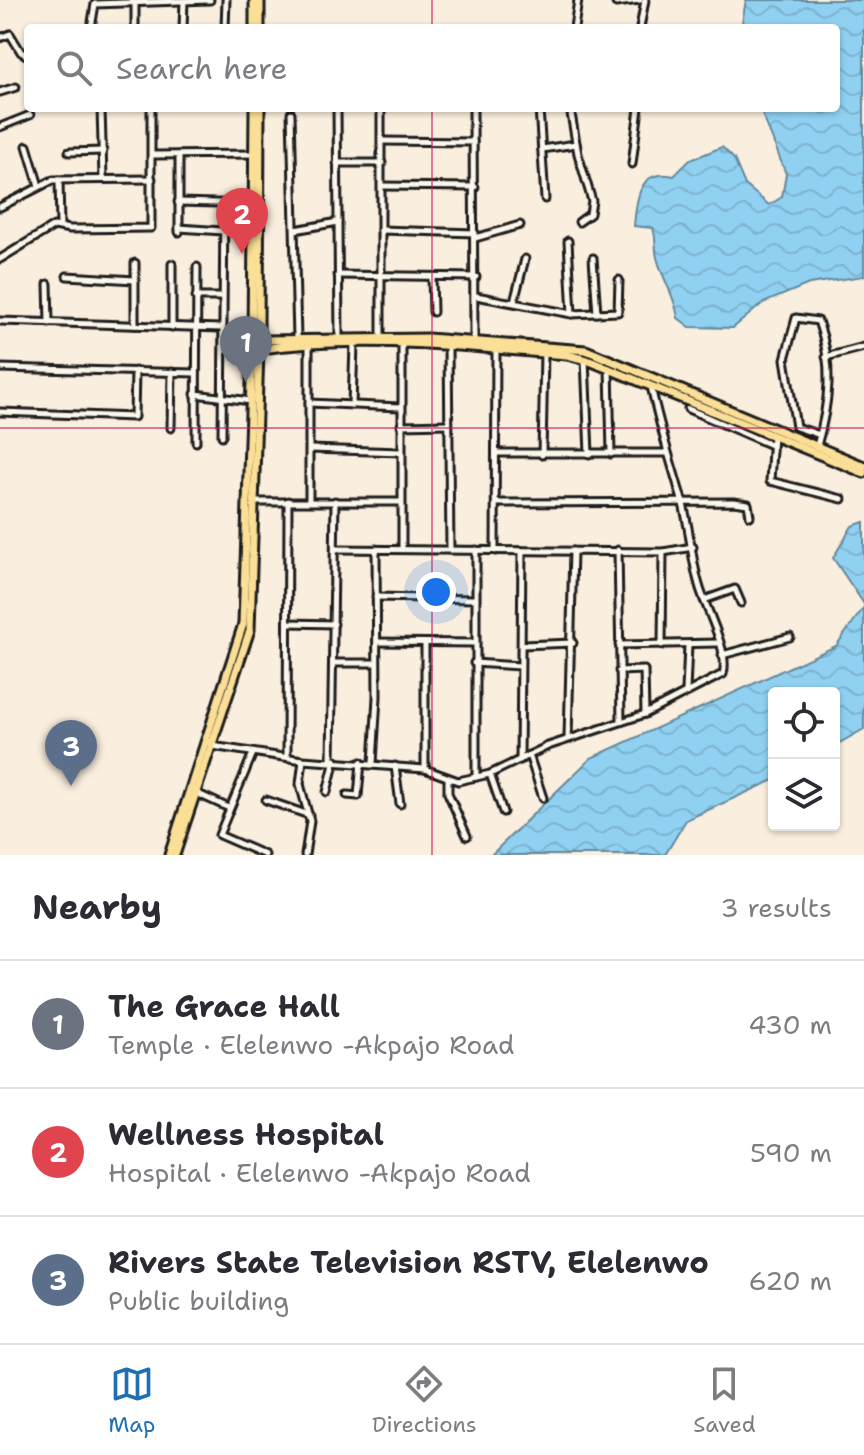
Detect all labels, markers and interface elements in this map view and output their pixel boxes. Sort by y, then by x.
search box [24,24,840,112]
icon: search [52,46,96,90]
text: Search here [116,48,287,89]
pin: 2 [216,188,268,254]
pin: 1 [220,316,272,382]
your location [416,572,456,612]
map controls [768,687,840,831]
button: locate [768,687,840,759]
pin: 3 [45,720,97,786]
button: layers [768,759,840,831]
text: Nearby [32,884,162,930]
text: 3 results [720,890,832,925]
text: The Grace Hall [108,986,340,1027]
text: 1 [52,1007,64,1042]
text: 430 m [748,1007,832,1042]
text: Temple · Elelenwo -Akpajo Road [108,1027,515,1062]
text: Wellness Hospital [108,1114,384,1155]
text: 2 [49,1135,67,1170]
text: 590 m [750,1135,832,1170]
text: Hospital · Elelenwo -Akpajo Road [108,1155,531,1190]
text: Rivers State Television RSTV, Elelenwo [108,1242,709,1283]
text: 3 [49,1263,67,1298]
text: 620 m [749,1263,832,1298]
text: Public building [108,1283,289,1318]
tab: Map [108,1362,155,1439]
tab: Directions [372,1362,477,1439]
tab: Saved [693,1362,756,1439]

